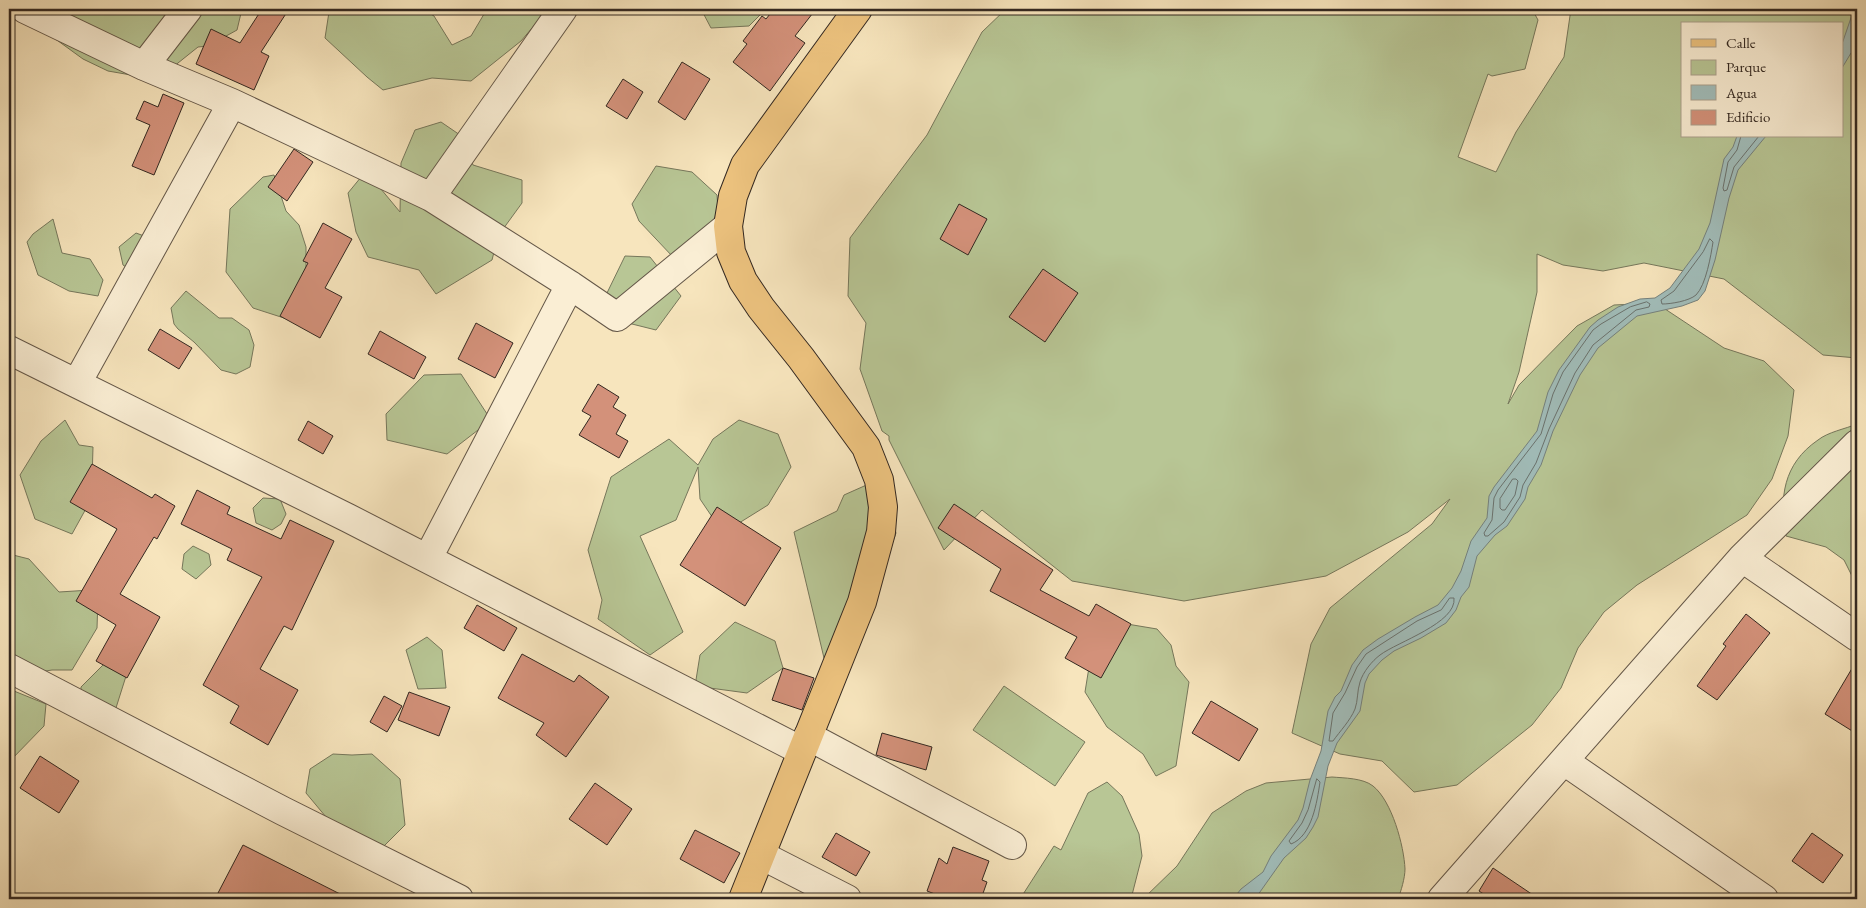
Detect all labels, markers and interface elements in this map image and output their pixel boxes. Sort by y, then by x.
legend [1681,22,1844,138]
text: Calle [1726,33,1756,52]
text: Parque [1726,57,1766,76]
text: Agua [1725,83,1757,102]
text: Edificio [1726,107,1770,126]

